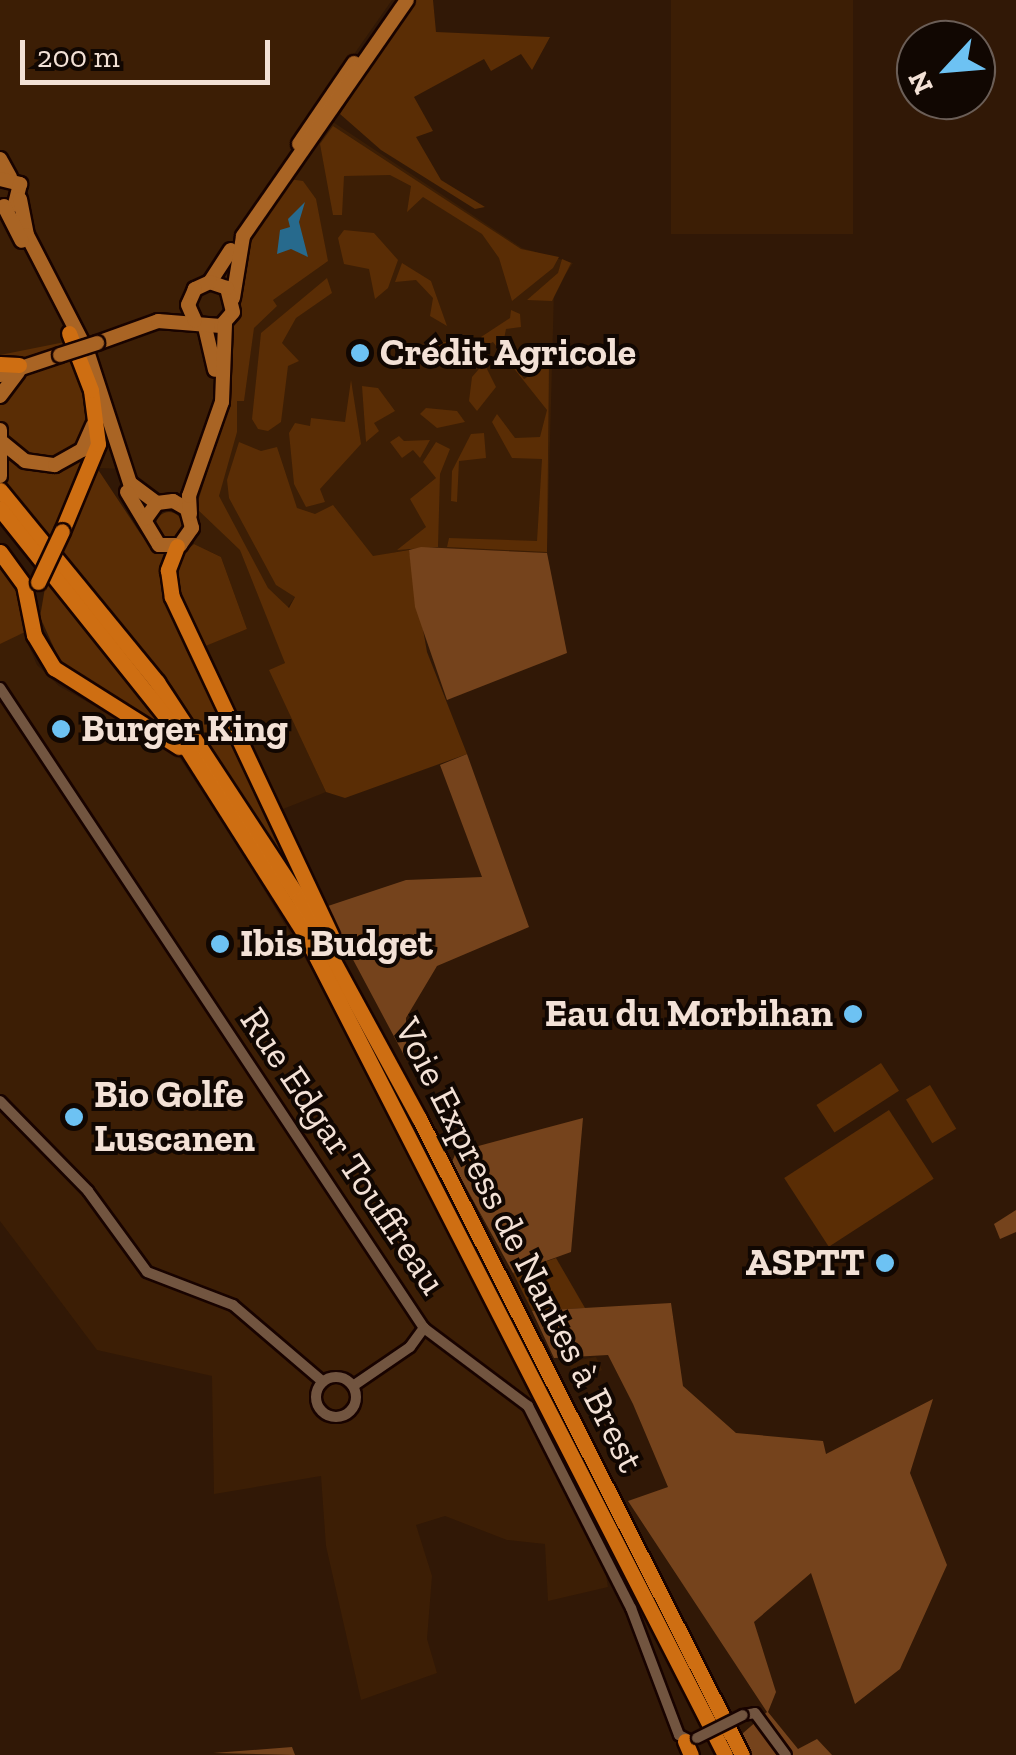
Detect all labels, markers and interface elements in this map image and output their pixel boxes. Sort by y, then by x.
scale bar [25,20,275,82]
north arrow [896,20,996,120]
text: 200 m [37,39,120,75]
text: N [901,66,940,99]
place label: Crédit Agricole [380,330,637,376]
marker: Crédit Agricole [349,342,371,364]
place label: Burger King [81,706,289,752]
marker: Burger King [50,718,72,740]
place label: Ibis Budget [240,921,433,967]
marker: Ibis Budget [209,933,231,955]
place label: Eau du Morbihan [545,991,833,1037]
street label: Rue Edgar Touffreau [230,999,456,1303]
marker: Eau du Morbihan [842,1003,864,1025]
street label: Voie Express de Nantes à Brest [384,1010,654,1480]
place label: Bio Golfe Luscanen [94,1072,255,1162]
marker: Bio Golfe Luscanen [63,1106,85,1128]
place label: ASPTT [746,1240,865,1286]
marker: ASPTT [874,1252,896,1274]

